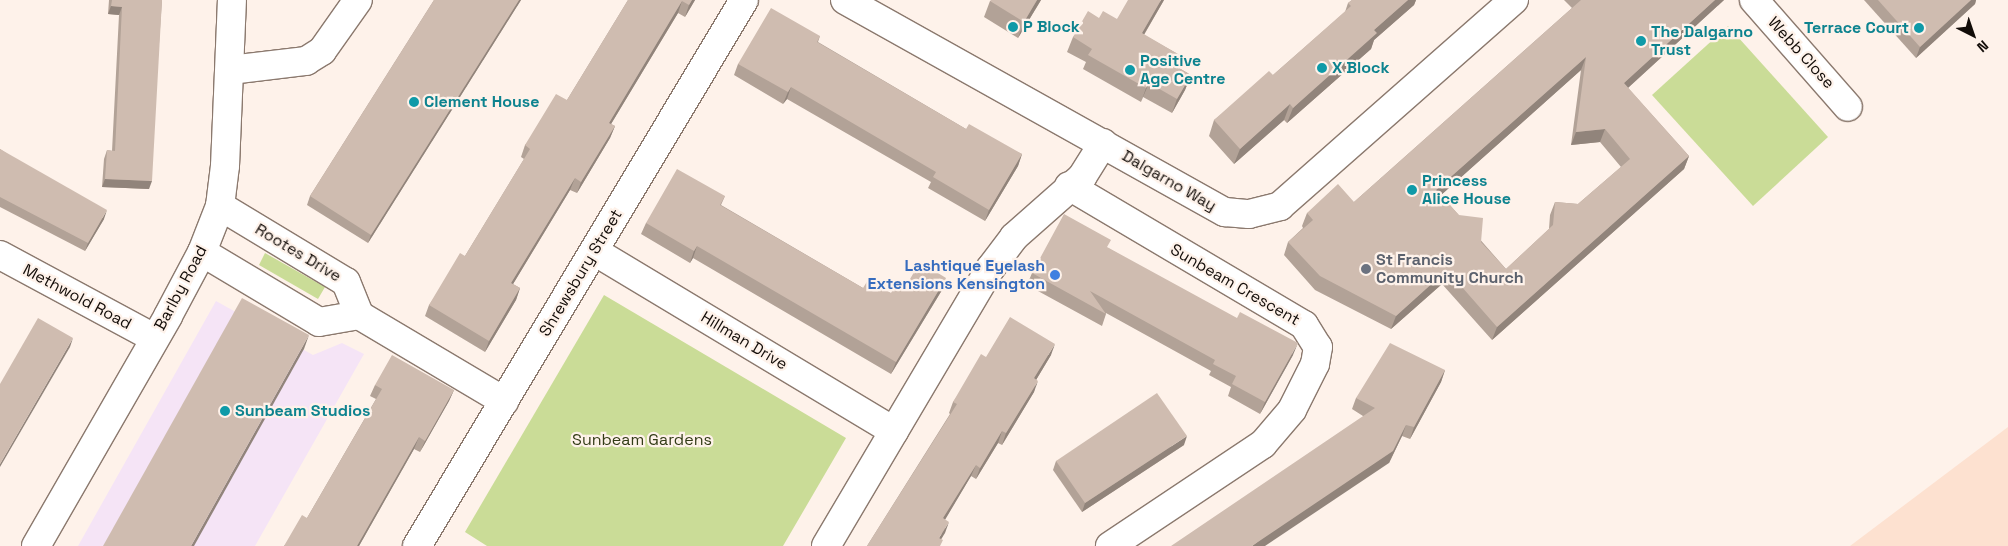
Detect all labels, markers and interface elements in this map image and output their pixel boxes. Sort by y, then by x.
north arrow [1948,10,1998,60]
street label: Webb Close [1764,13,1838,93]
place label: P Block [1023,17,1080,37]
place label: Terrace Court [1804,18,1909,38]
marker: P Block [1007,21,1019,33]
place label: The Dalgarno Trust [1651,22,1753,60]
marker: Terrace Court [1913,22,1925,34]
marker: The Dalgarno Trust [1635,35,1647,47]
text: N [1973,36,1992,56]
place label: Positive Age Centre [1140,51,1225,89]
place label: X Block [1332,58,1389,78]
marker: X Block [1316,62,1328,74]
marker: Positive Age Centre [1124,64,1136,76]
place label: Clement House [424,92,539,112]
marker: Clement House [408,96,420,108]
street label: Dalgarno Way [1118,146,1220,216]
place label: Princess Alice House [1422,171,1511,209]
marker: Princess Alice House [1406,184,1418,196]
street label: Shrewsbury Street [535,206,627,340]
street label: Rootes Drive [251,220,345,286]
street label: Sunbeam Crescent [1167,240,1303,330]
street label: Barlby Road [151,242,211,334]
place label: St Francis Community Church [1376,250,1524,288]
place label: Lashtique Eyelash Extensions Kensington [868,256,1045,294]
street label: Methwold Road [19,260,135,334]
marker: St Francis Community Church [1360,263,1372,275]
marker: Lashtique Eyelash Extensions Kensington [1049,269,1061,281]
street label: Hillman Drive [697,308,791,374]
place label: Sunbeam Studios [235,401,370,421]
marker: Sunbeam Studios [219,405,231,417]
park label: Sunbeam Gardens [572,430,712,450]

